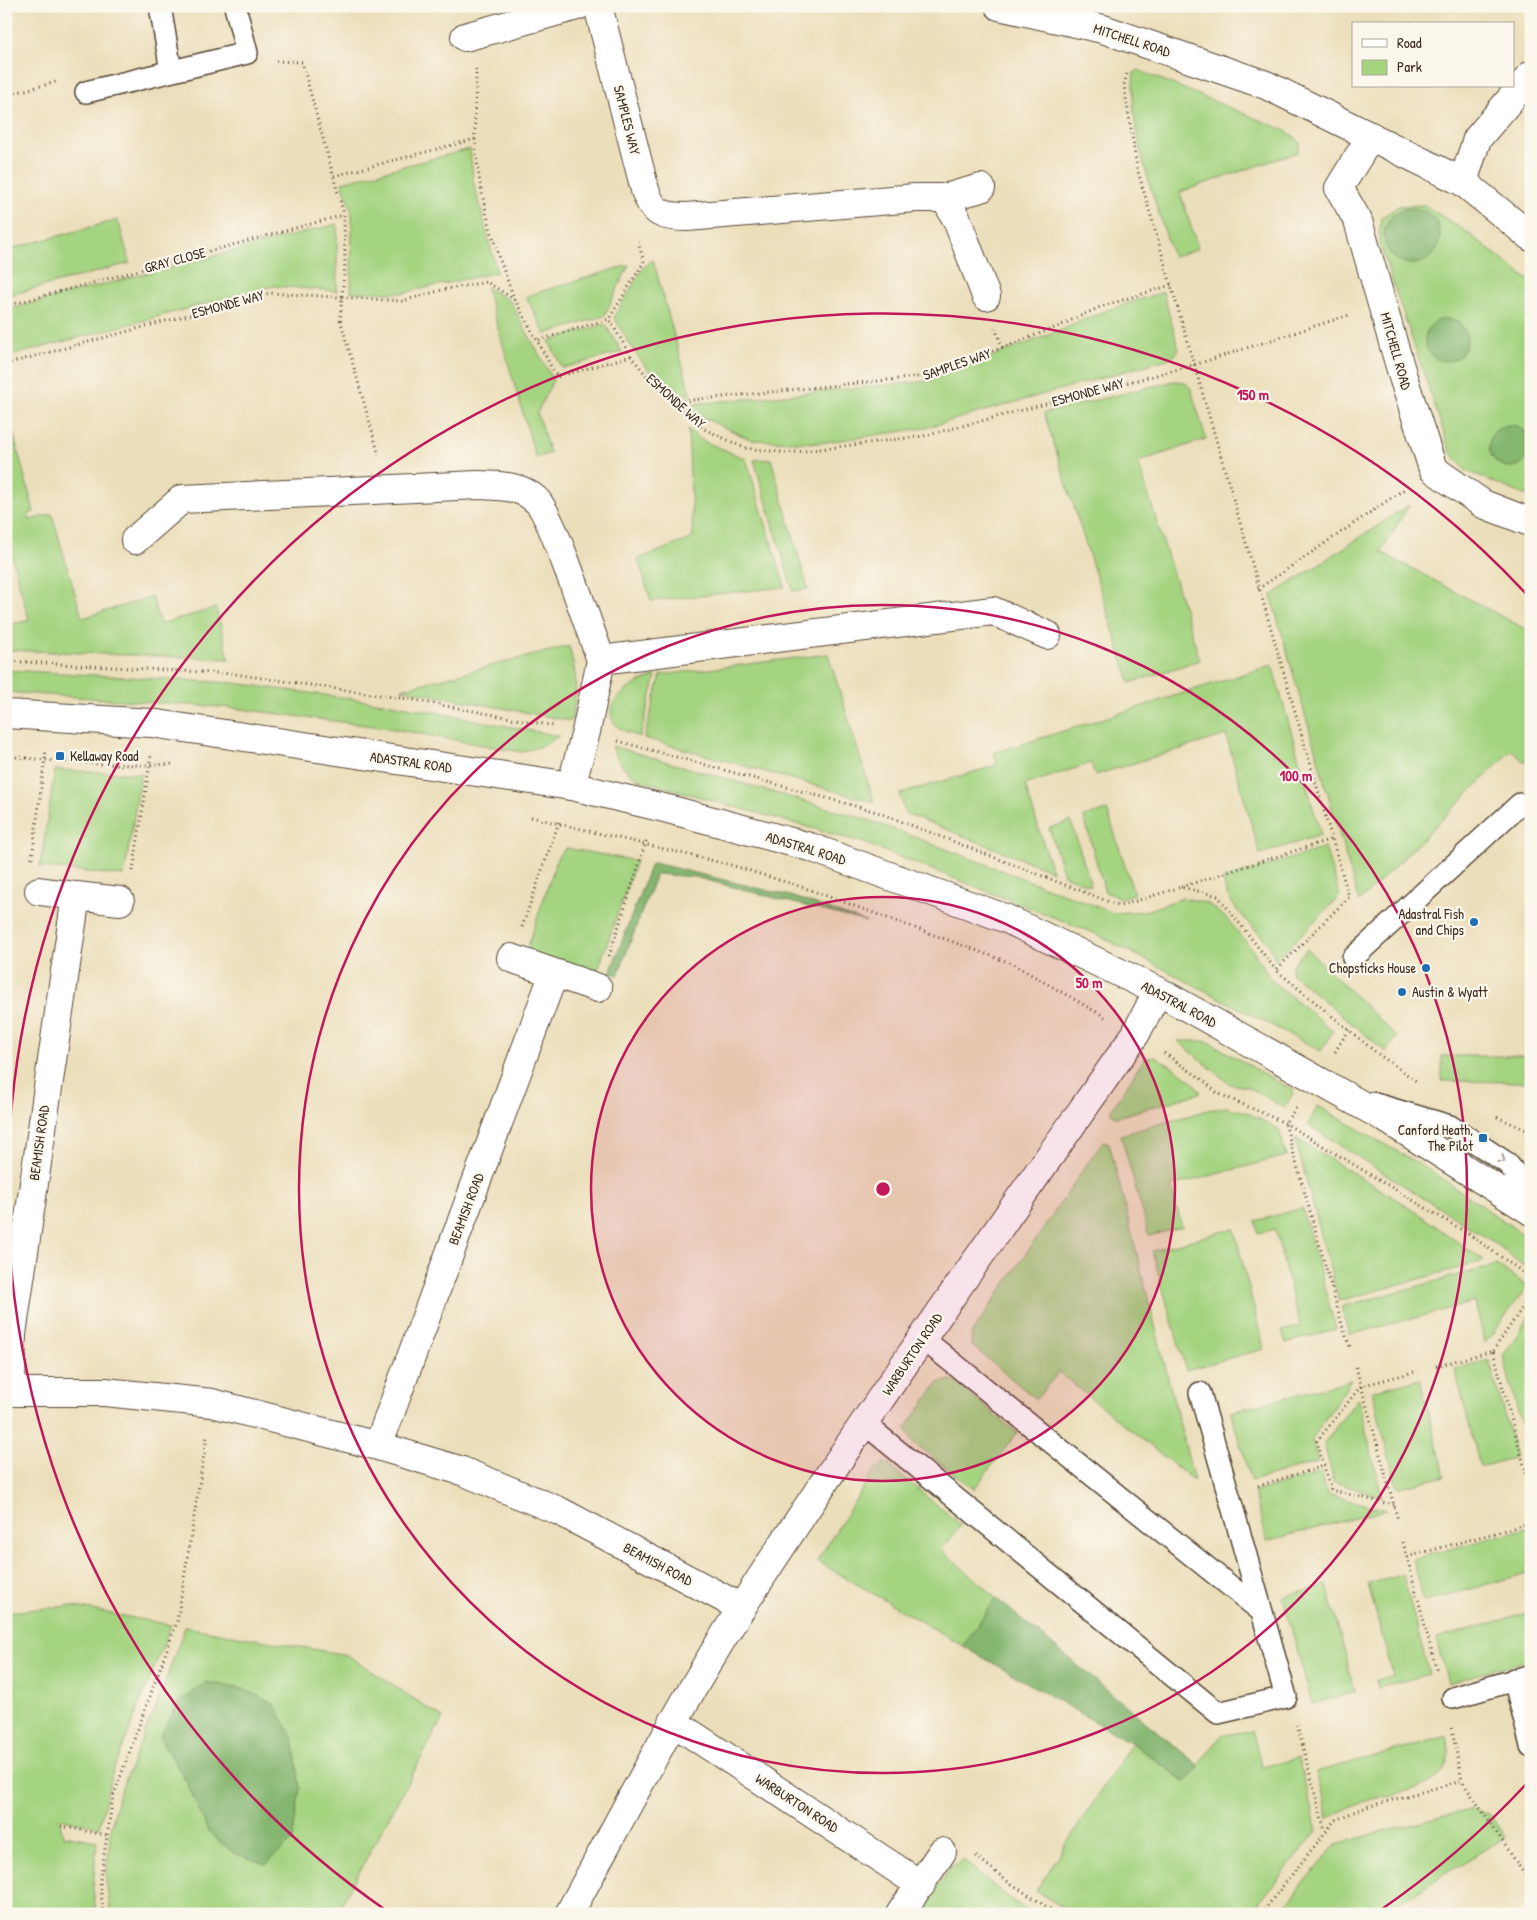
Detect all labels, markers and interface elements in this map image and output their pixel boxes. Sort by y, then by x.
street label: MITCHELL ROAD [1091,18,1173,61]
legend [1352,22,1514,88]
text: Road [1397,32,1422,53]
text: Park [1397,56,1422,77]
street label: SAMPLES WAY [610,83,645,157]
street label: GRAY CLOSE [142,242,208,277]
street label: ESMONDE WAY [190,285,267,322]
street label: MITCHELL ROAD [1376,310,1417,392]
street label: SAMPLES WAY [920,343,994,384]
street label: ESMONDE WAY [643,369,711,433]
street label: ESMONDE WAY [1050,373,1127,410]
text: 150 m [1237,384,1269,405]
place label: Kellaway Road [70,746,139,766]
street label: ADASTRAL ROAD [369,746,454,777]
marker: Kellaway Road [54,750,66,762]
text: 100 m [1280,765,1312,786]
street label: ADASTRAL ROAD [764,826,849,869]
place label: Adastral Fish and Chips [1399,904,1464,940]
marker: Adastral Fish and Chips [1468,916,1480,928]
place label: Chopsticks House [1329,958,1416,978]
marker: Chopsticks House [1420,962,1432,974]
text: 50 m [1076,972,1102,993]
street label: ADASTRAL ROAD [1138,976,1220,1031]
place label: Austin & Wyatt [1412,982,1488,1002]
marker: Austin & Wyatt [1396,986,1408,998]
street label: BEAMISH ROAD [24,1104,53,1182]
place label: Canford Heath, The Pilot [1398,1120,1473,1155]
marker: Canford Heath, The Pilot [1477,1132,1489,1144]
one-way arrow [1496,1154,1506,1163]
street label: BEAMISH ROAD [443,1170,488,1247]
centre of rings [874,1180,892,1198]
street label: WARBURTON ROAD [877,1308,946,1399]
street label: BEAMISH ROAD [620,1537,696,1590]
street label: WARBURTON ROAD [752,1769,843,1837]

